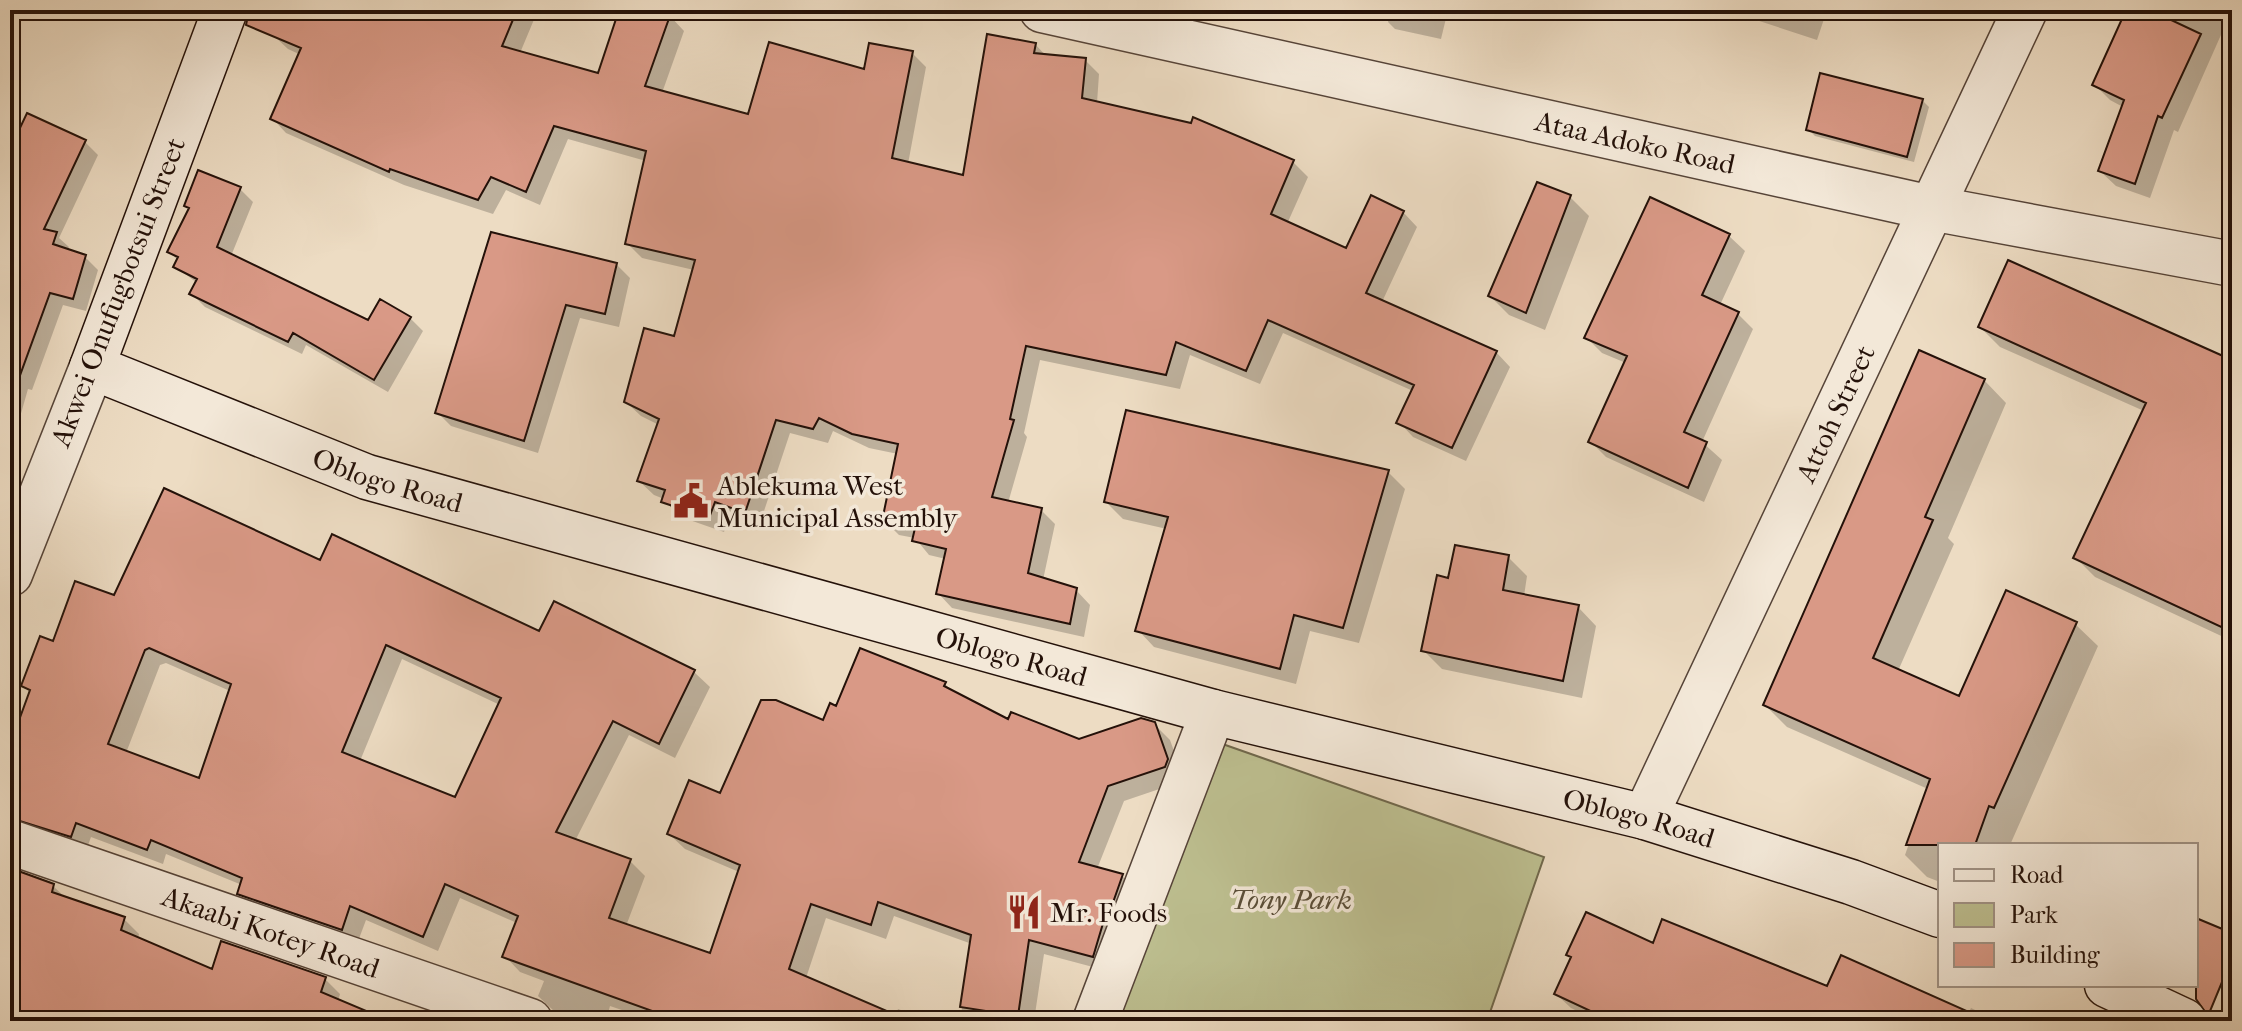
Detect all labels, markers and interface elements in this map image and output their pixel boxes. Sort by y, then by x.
street label: Ataa Adoko Road [1531,104,1739,181]
street label: Akwei Onufugbotsui Street [43,133,192,452]
street label: Attoh Street [1788,340,1881,488]
street label: Oblogo Road [308,440,467,520]
place label: Ablekuma West Municipal Assembly [716,469,958,534]
public building icon: Ablekuma West Municipal Assembly [672,482,710,520]
street label: Oblogo Road [932,619,1092,693]
street label: Oblogo Road [1560,781,1719,855]
legend [1938,843,2198,987]
text: Road [2010,861,2064,889]
street label: Akaabi Kotey Road [157,879,385,985]
park label: Tony Park [1230,883,1352,916]
restaurant icon: Mr. Foods [1005,893,1043,931]
place label: Mr. Foods [1050,896,1167,929]
text: Park [2010,901,2058,929]
text: Building [2010,941,2101,969]

